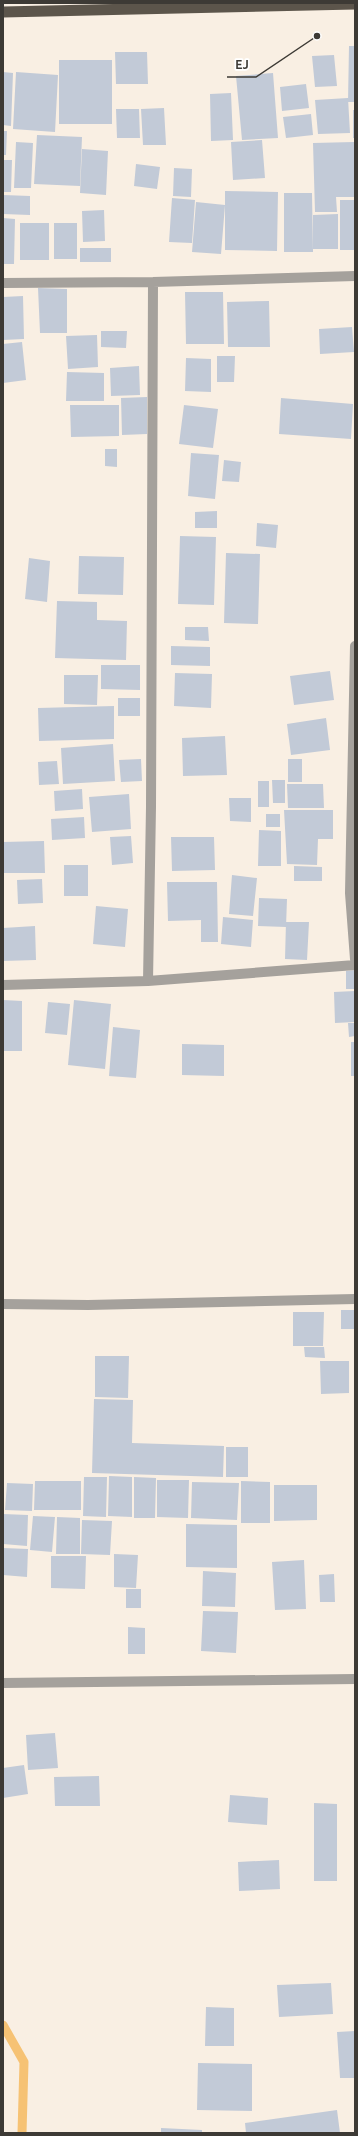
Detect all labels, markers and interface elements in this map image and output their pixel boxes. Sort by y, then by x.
callout: EJ [227,53,256,77]
text: EJ [235,58,249,71]

